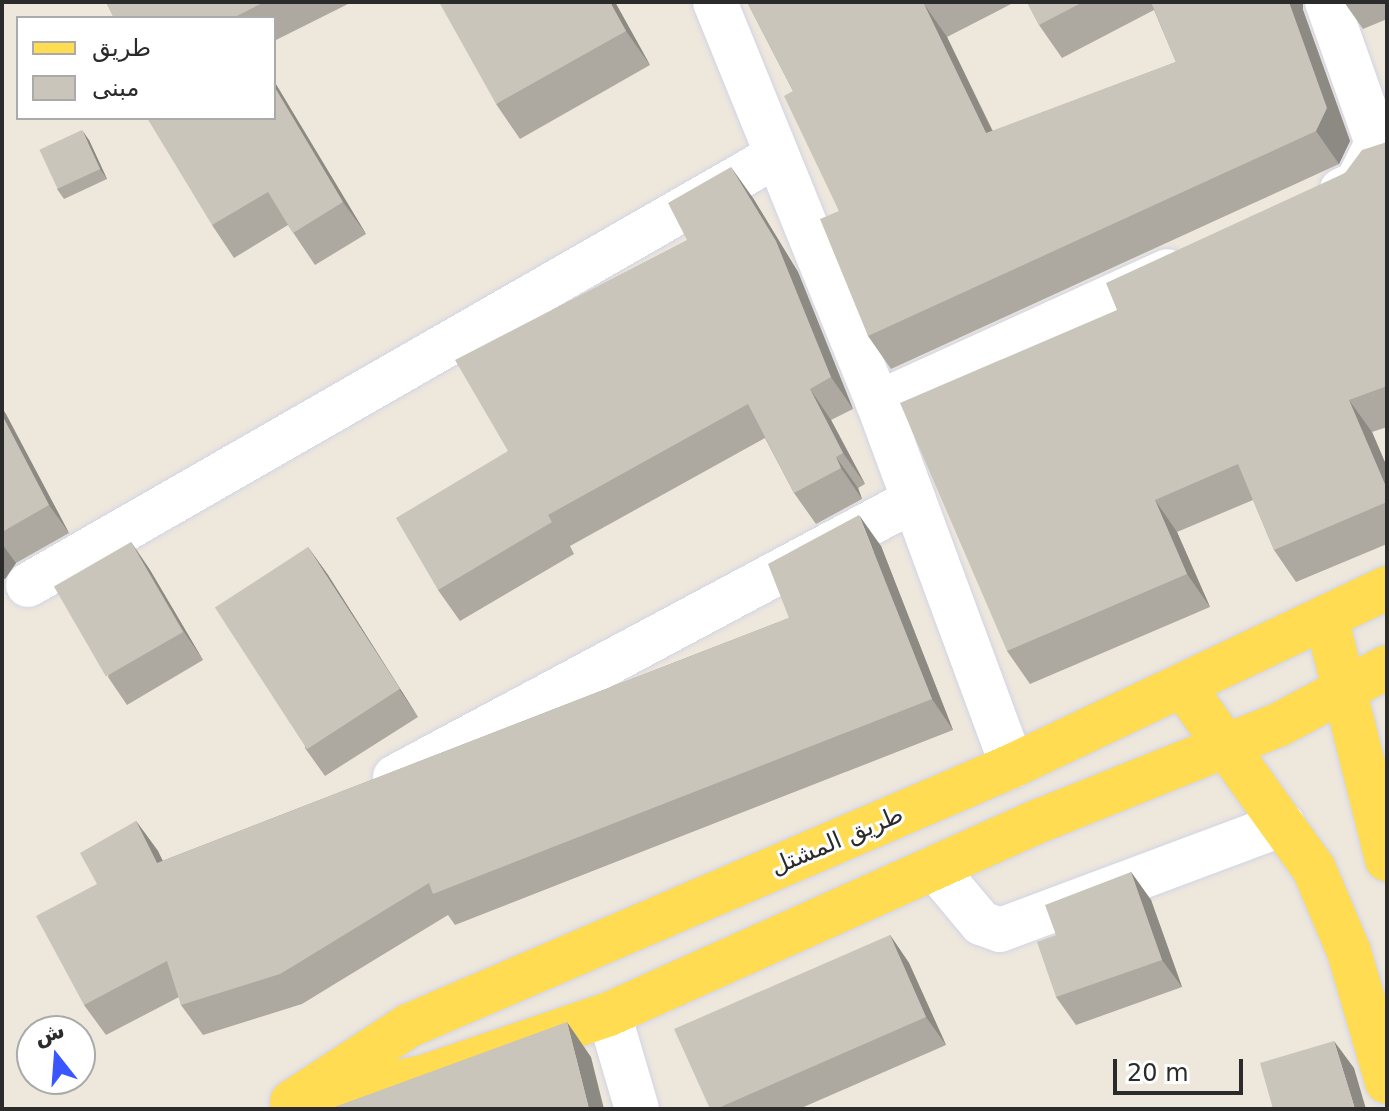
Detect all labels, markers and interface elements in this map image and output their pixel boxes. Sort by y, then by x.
legend [16,16,276,120]
text: طريق [92,34,151,62]
text: مبنى [92,74,139,102]
street label: طريق المشتل [766,800,908,882]
north arrow [16,1015,96,1095]
text: ش [31,1017,68,1050]
scale bar [1117,1043,1247,1093]
text: 20 m [1127,1059,1189,1087]

